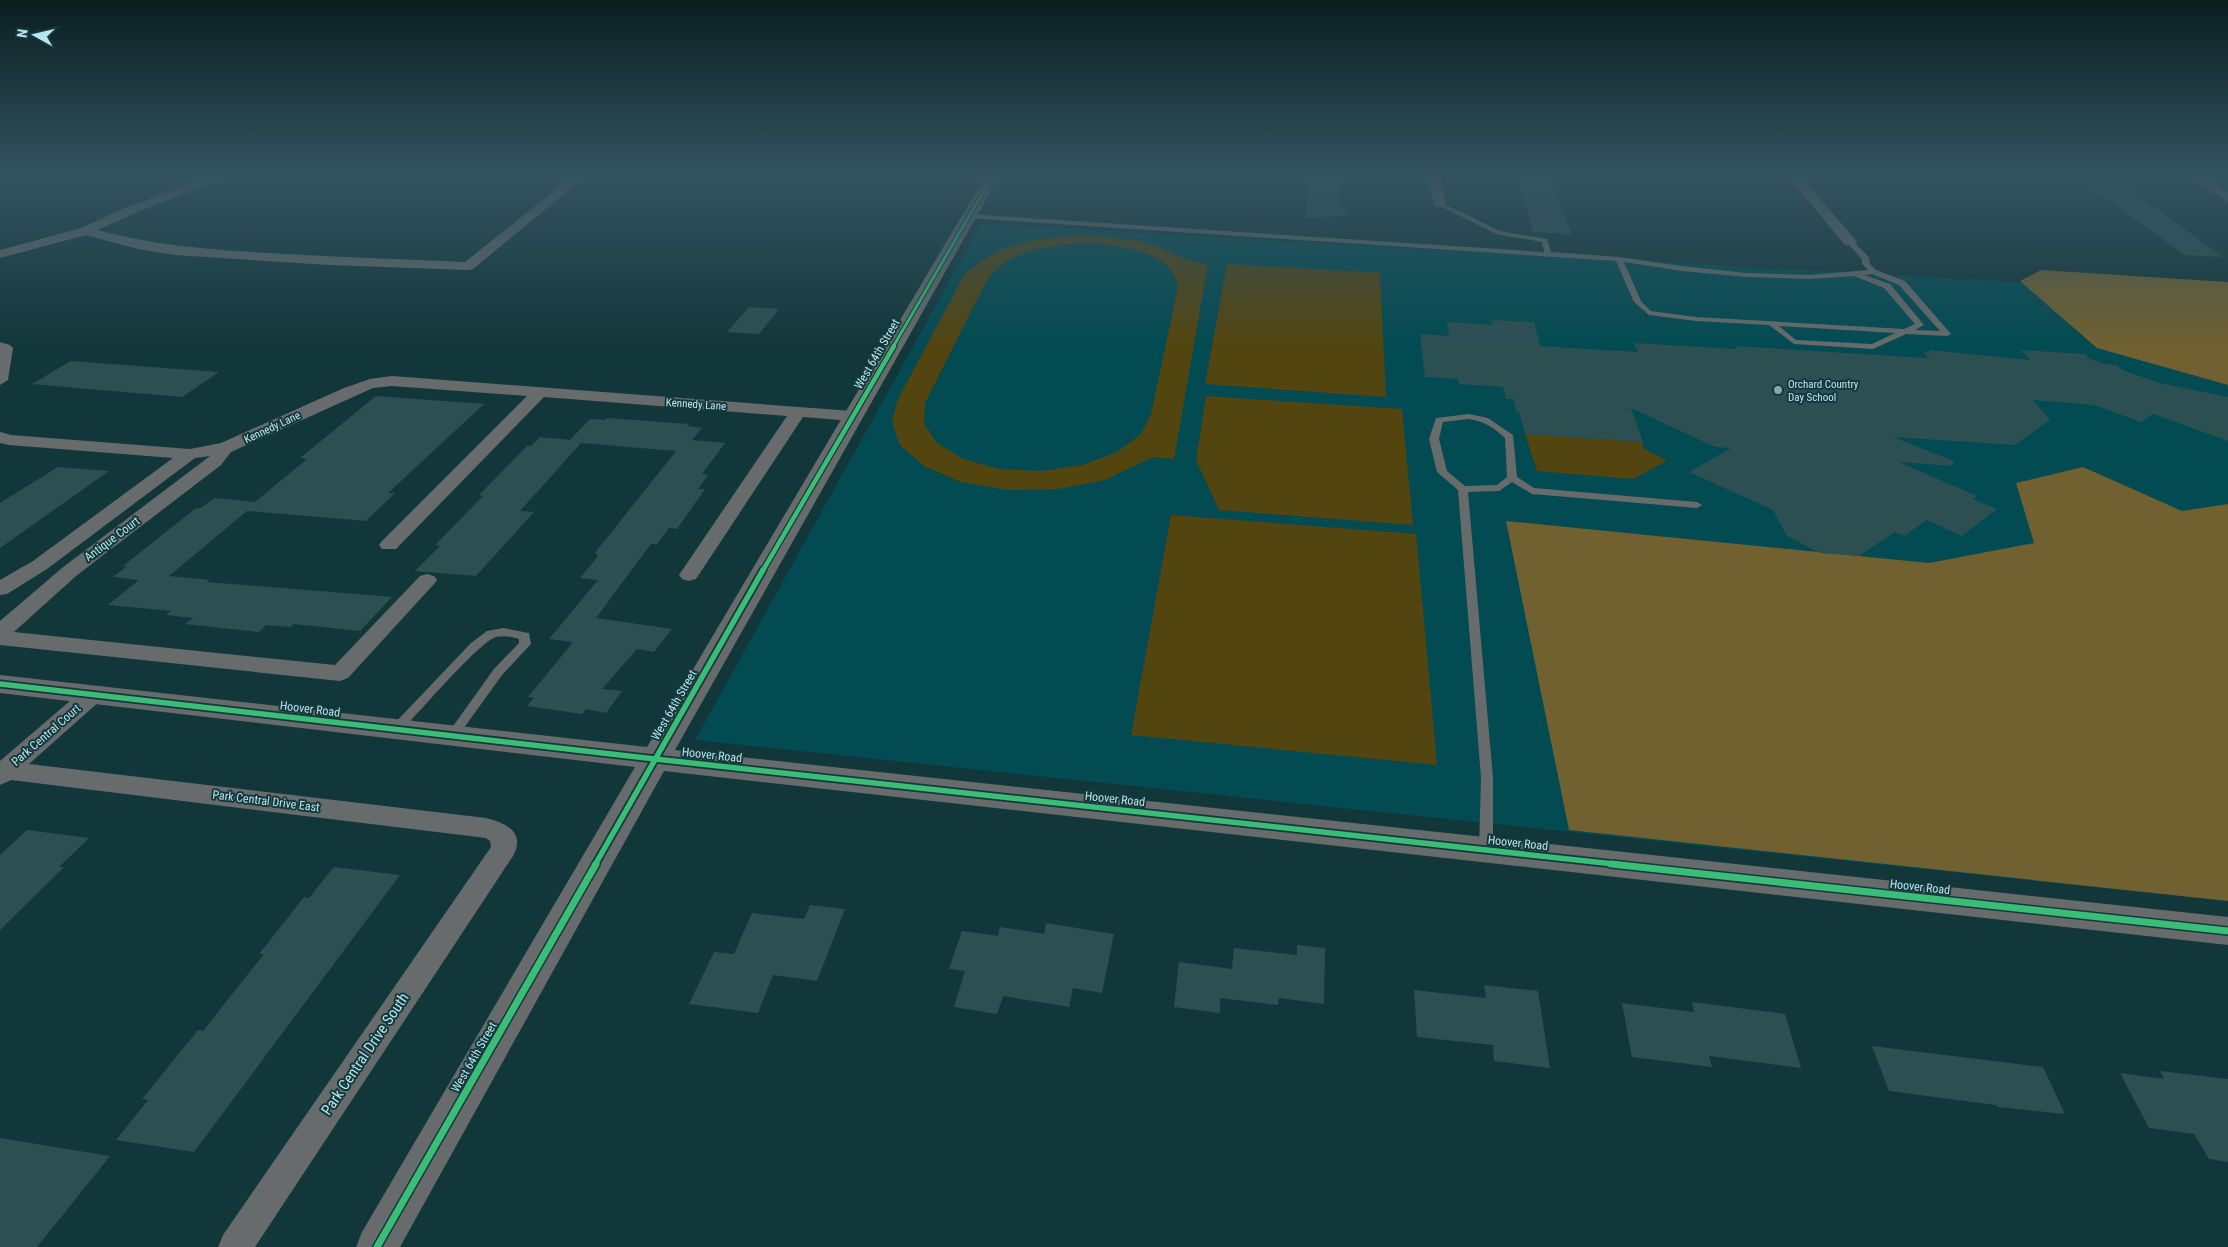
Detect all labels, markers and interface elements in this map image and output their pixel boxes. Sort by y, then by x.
north arrow [10,10,60,60]
text: N [14,28,31,39]
street label: West 64th Street [851,316,903,391]
place label: Orchard Country Day School [1788,378,1859,404]
marker: Orchard Country Day School [1772,384,1784,396]
street label: Kennedy Lane [665,396,727,413]
street label: Kennedy Lane [242,409,302,446]
street label: Antique Court [82,513,143,564]
street label: West 64th Street [648,667,700,742]
street label: Hoover Road [279,698,341,720]
street label: Park Central Court [9,701,84,769]
street label: Hoover Road [681,745,743,765]
street label: Park Central Drive East [212,787,321,815]
street label: Hoover Road [1084,789,1146,809]
street label: Hoover Road [1487,833,1549,853]
street label: Hoover Road [1889,877,1951,897]
street label: Park Central Drive South [317,990,413,1118]
street label: West 64th Street [448,1019,500,1094]

